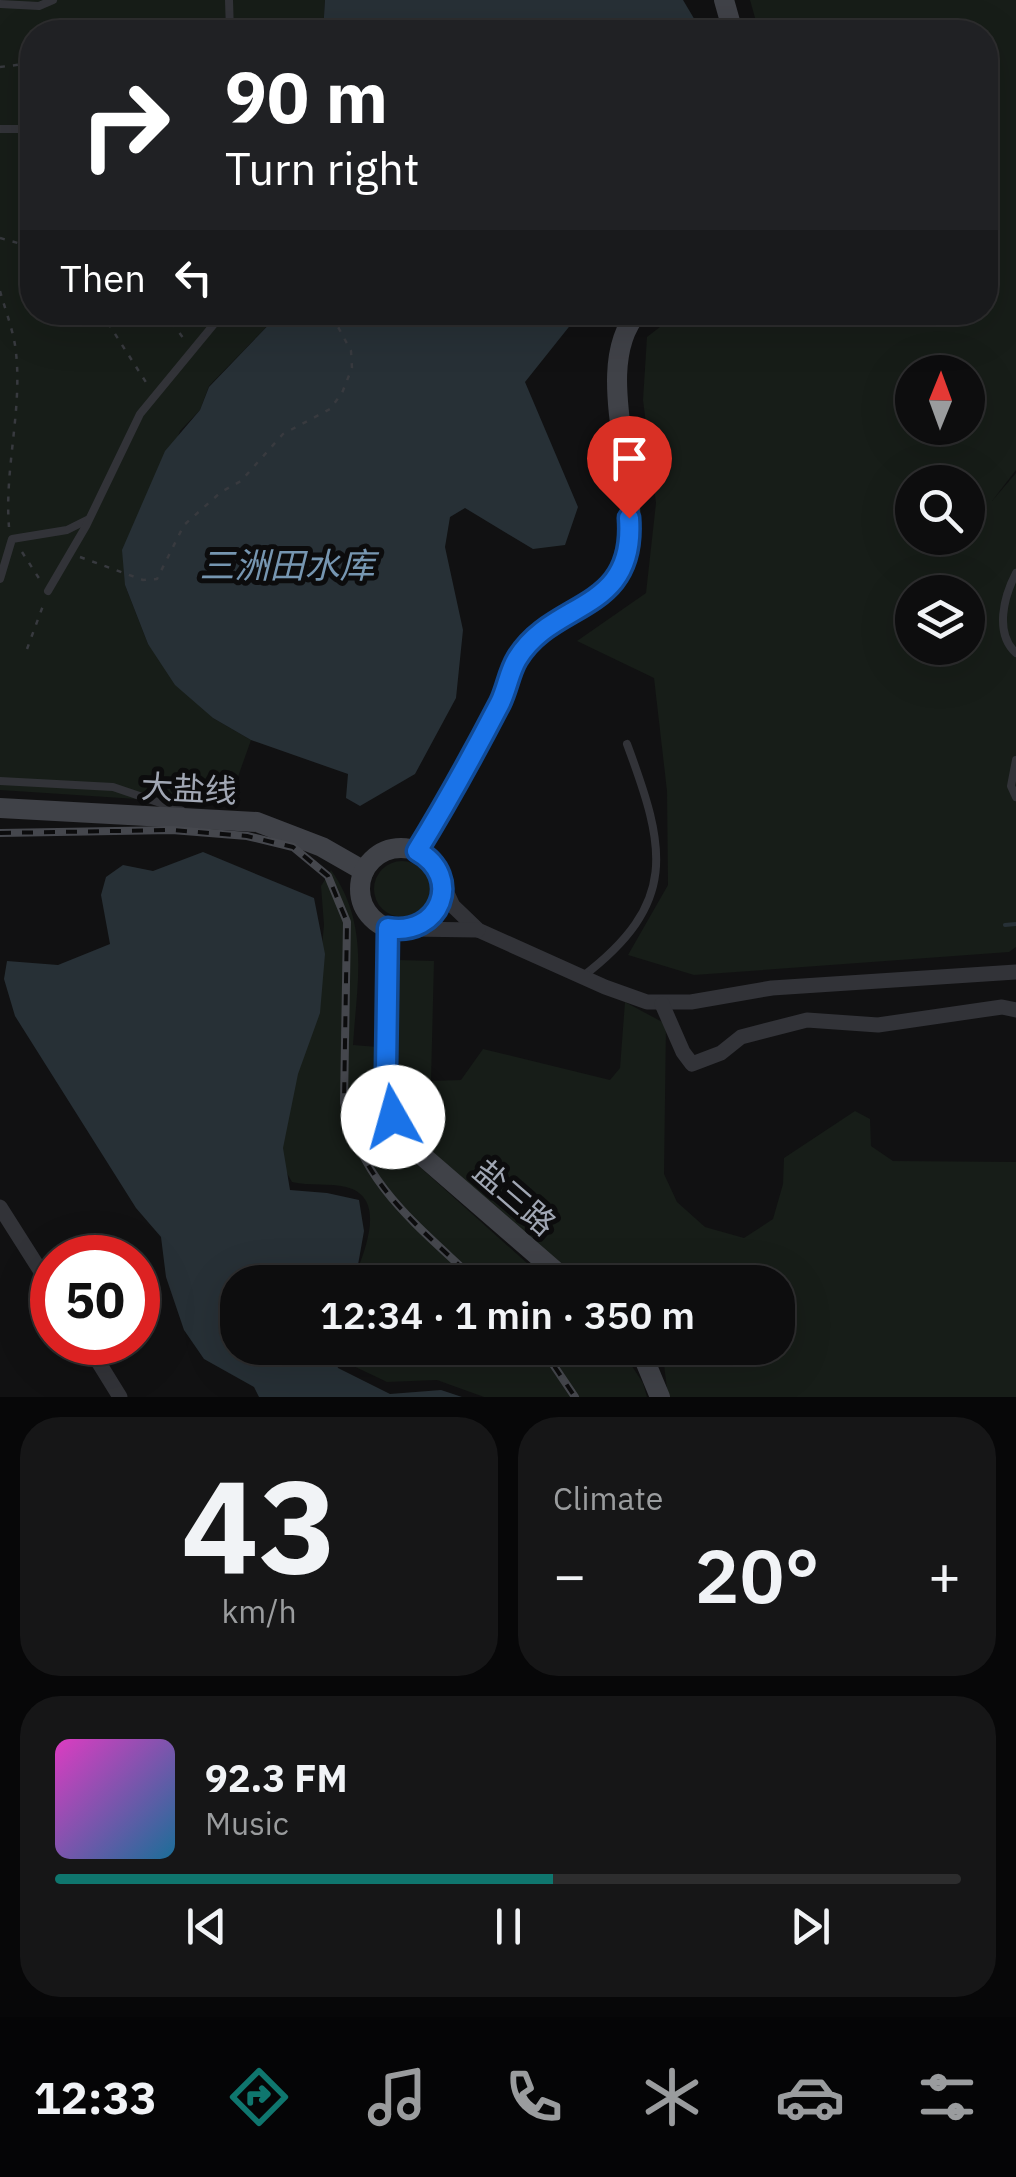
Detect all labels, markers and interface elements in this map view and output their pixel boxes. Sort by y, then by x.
text: 90 m [225,51,388,142]
icon: right [60,60,190,190]
text: Turn right [225,139,420,197]
icon: left [166,250,221,305]
text: Then [60,253,146,302]
north arrow [895,355,985,445]
map controls [895,355,985,665]
pin [587,416,672,519]
icon: arrive [602,431,657,486]
button: search [895,465,985,555]
water label: 三洲田水库 [199,542,379,588]
button: layers [895,575,985,665]
street label: 大盐线 [140,765,238,811]
position arrow [341,1065,445,1169]
street label: 盐三路 [465,1150,565,1244]
speed limit sign: 50 [30,1235,160,1365]
text: 12:34 · 1 min · 350 m [320,1290,695,1339]
text: 43 [181,1440,337,1609]
text: Climate [553,1477,663,1519]
text: 20° [694,1526,820,1624]
text: − [553,1539,586,1610]
text: + [928,1539,961,1610]
text: km/h [221,1590,297,1632]
text: 92.3 FM [205,1753,348,1802]
text: Music [205,1802,289,1844]
icon: previous [179,1899,234,1954]
icon: pause [481,1899,536,1954]
icon: next [783,1899,838,1954]
icon: directions [224,2062,294,2132]
icon: music [362,2062,432,2132]
icon: phone [499,2062,569,2132]
icon: climate [637,2062,707,2132]
icon: car [775,2062,845,2132]
icon: filters [912,2062,982,2132]
text: 12:33 [34,2068,157,2126]

